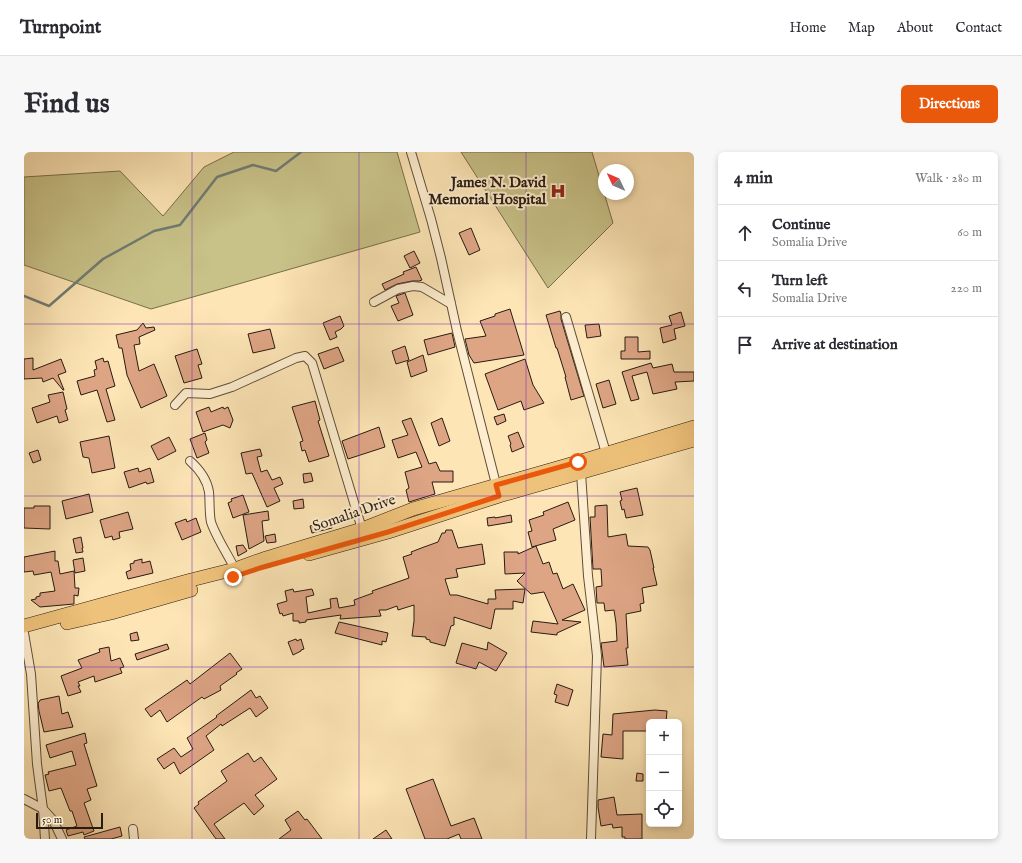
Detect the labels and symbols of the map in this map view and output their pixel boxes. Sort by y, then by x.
north arrow [598,164,634,200]
place label: James N. David Memorial Hospital [428,173,547,209]
hospital icon: James N. David Memorial Hospital [549,182,567,200]
route start [569,453,587,471]
street label: Somalia Drive [310,490,398,536]
route end [224,568,242,586]
scale bar [36,811,103,830]

